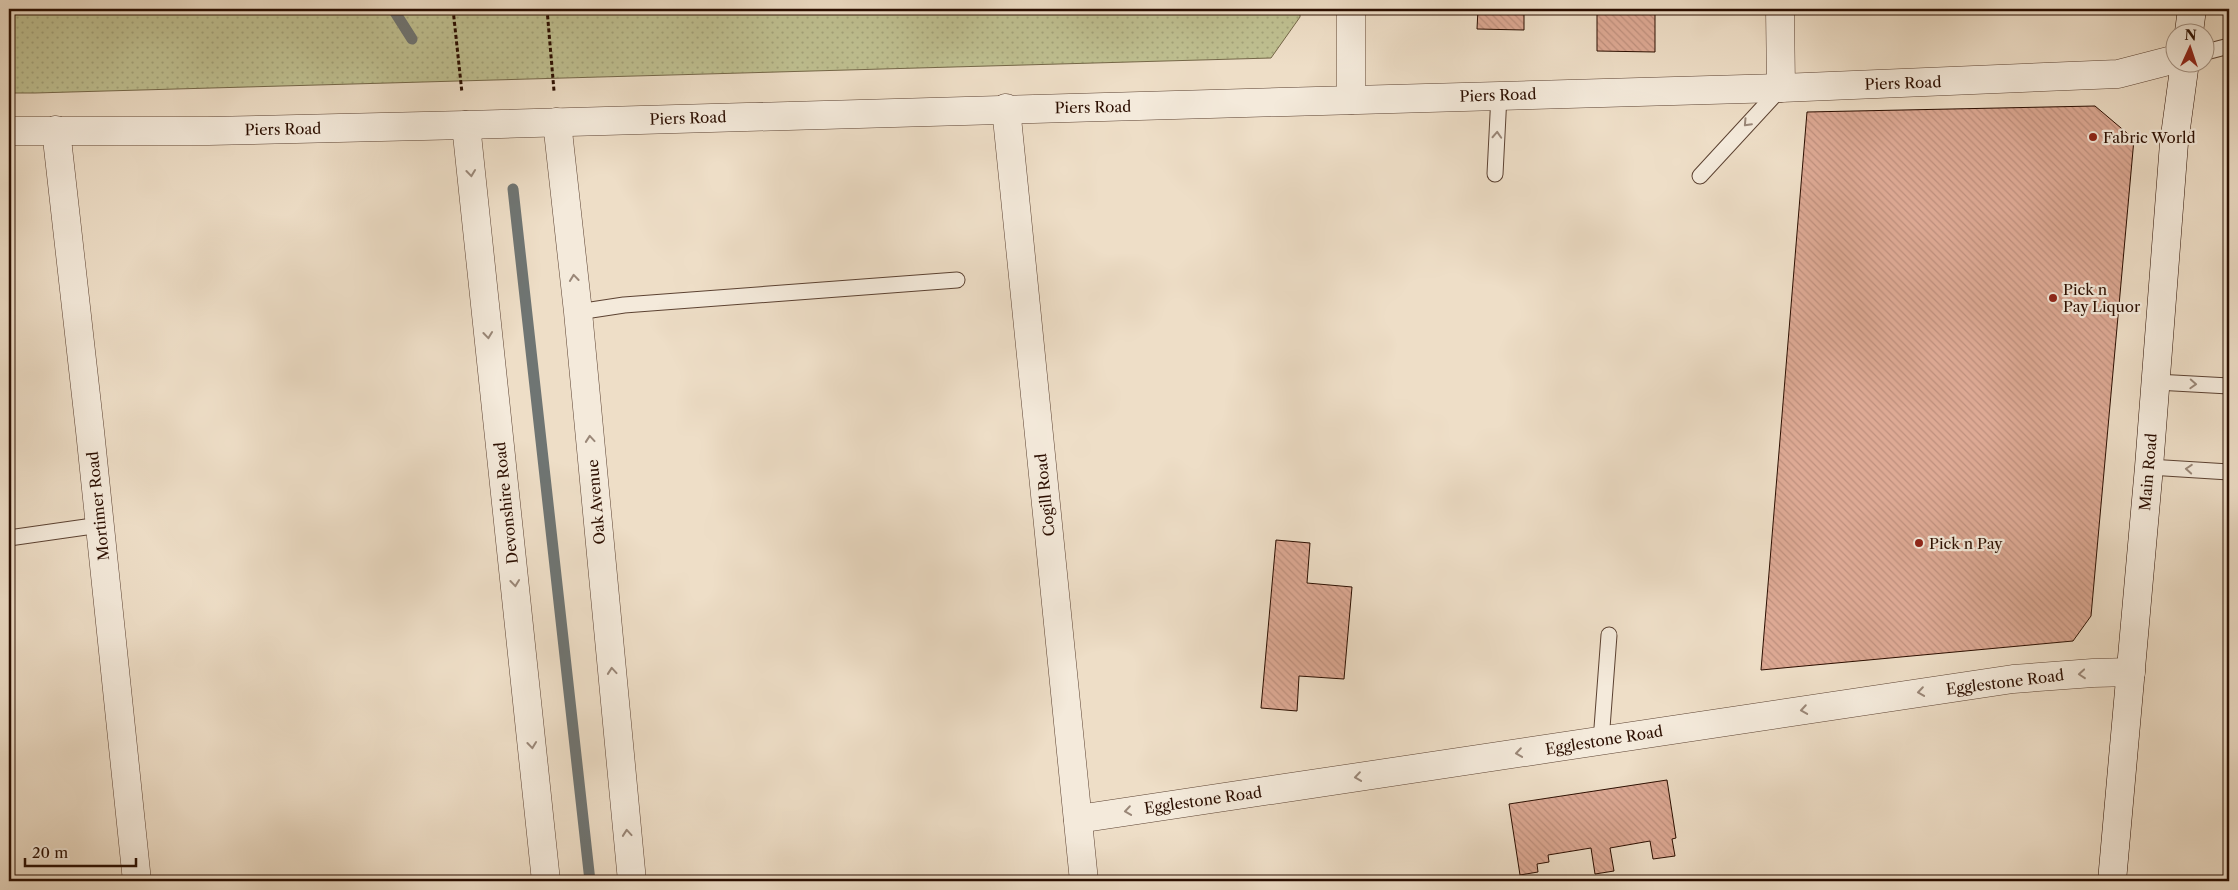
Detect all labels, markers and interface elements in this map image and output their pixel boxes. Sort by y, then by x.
north arrow [2166,22,2216,72]
text: N [2184,26,2197,44]
street label: Piers Road [1864,72,1942,94]
street label: Piers Road [1459,84,1537,106]
street label: Piers Road [1054,97,1132,117]
street label: Piers Road [649,107,727,129]
one-way arrow [1744,118,1753,127]
street label: Piers Road [244,119,322,139]
place label: Fabric World [2103,128,2196,147]
one-way arrow [1492,130,1503,138]
marker: Fabric World [2087,131,2099,143]
one-way arrow [465,170,476,178]
one-way arrow [569,273,580,281]
place label: Pick n Pay Liquor [2063,280,2141,316]
marker: Pick n Pay Liquor [2047,292,2059,304]
one-way arrow [482,331,493,339]
one-way arrow [2189,378,2197,389]
street label: Main Road [2135,432,2161,512]
one-way arrow [585,435,596,443]
street label: Devonshire Road [490,441,522,565]
street label: Mortimer Road [83,450,113,562]
street label: Cogill Road [1031,453,1059,537]
street label: Oak Avenue [583,459,609,545]
one-way arrow [2185,464,2193,475]
place label: Pick n Pay [1929,534,2003,553]
marker: Pick n Pay [1913,537,1925,549]
one-way arrow [509,580,520,588]
street label: Egglestone Road [1945,665,2065,699]
one-way arrow [607,667,618,675]
one-way arrow [2078,668,2086,679]
one-way arrow [1917,687,1925,697]
one-way arrow [1800,704,1809,714]
street label: Egglestone Road [1544,721,1664,759]
one-way arrow [526,741,537,749]
one-way arrow [1514,747,1522,758]
one-way arrow [1354,771,1362,782]
street label: Egglestone Road [1143,782,1263,818]
one-way arrow [1124,805,1132,816]
one-way arrow [622,828,633,836]
scale bar [25,835,136,867]
text: 20 m [32,843,68,862]

